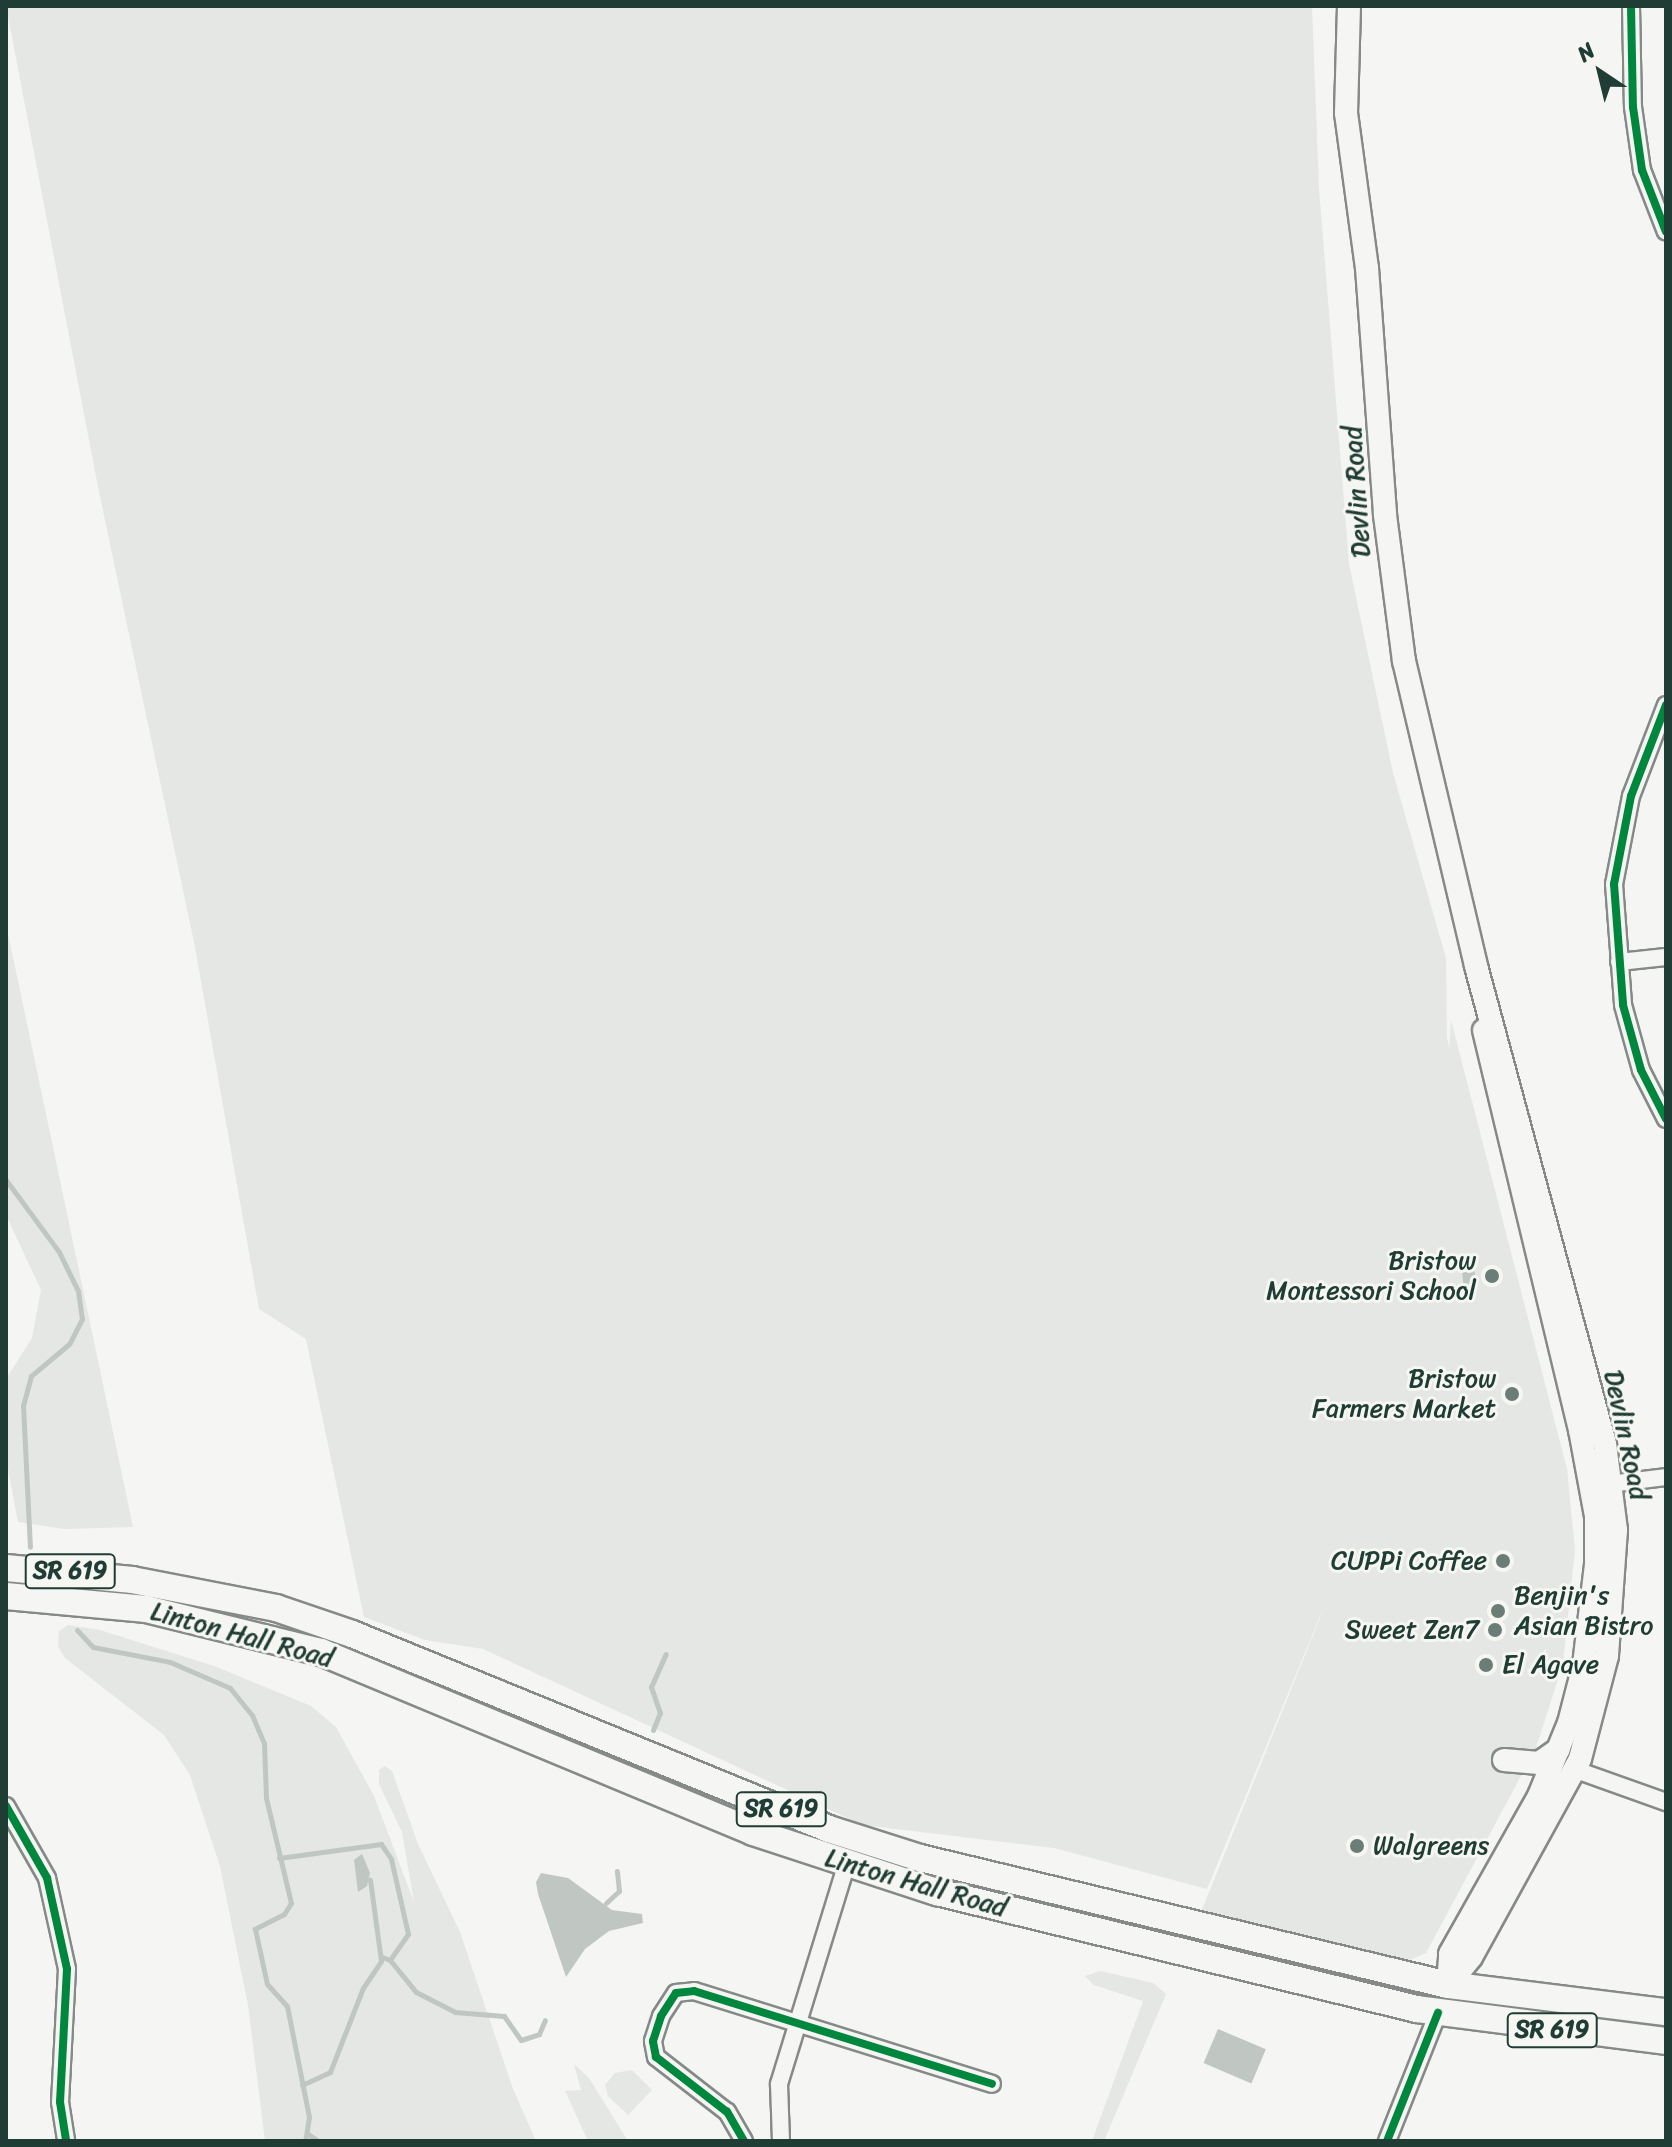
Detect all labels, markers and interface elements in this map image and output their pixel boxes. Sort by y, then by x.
north arrow [1560,32,1640,112]
text: N [1569,32,1603,72]
street label: Devlin Road [1337,425,1377,559]
place label: Bristow Montessori School [1266,1245,1476,1306]
marker: Bristow Montessori School [1483,1267,1501,1285]
place label: Bristow Farmers Market [1313,1363,1496,1424]
street label: Devlin Road [1597,1367,1655,1503]
marker: Bristow Farmers Market [1503,1385,1521,1403]
place label: CUPPi Coffee [1331,1545,1487,1577]
road number: SR 619 [24,1551,116,1591]
marker: CUPPi Coffee [1494,1552,1512,1570]
place label: Benjin's Asian Bistro [1514,1580,1655,1642]
street label: Linton Hall Road [147,1596,337,1674]
marker: Benjin's Asian Bistro [1489,1602,1507,1620]
place label: Sweet Zen7 [1343,1614,1479,1646]
marker: Sweet Zen7 [1486,1621,1504,1639]
place label: El Agave [1502,1649,1599,1681]
marker: El Agave [1477,1656,1495,1674]
road number: SR 619 [735,1789,827,1829]
place label: Walgreens [1373,1830,1489,1862]
marker: Walgreens [1348,1837,1366,1855]
street label: Linton Hall Road [822,1842,1010,1924]
road number: SR 619 [1506,2010,1598,2050]

